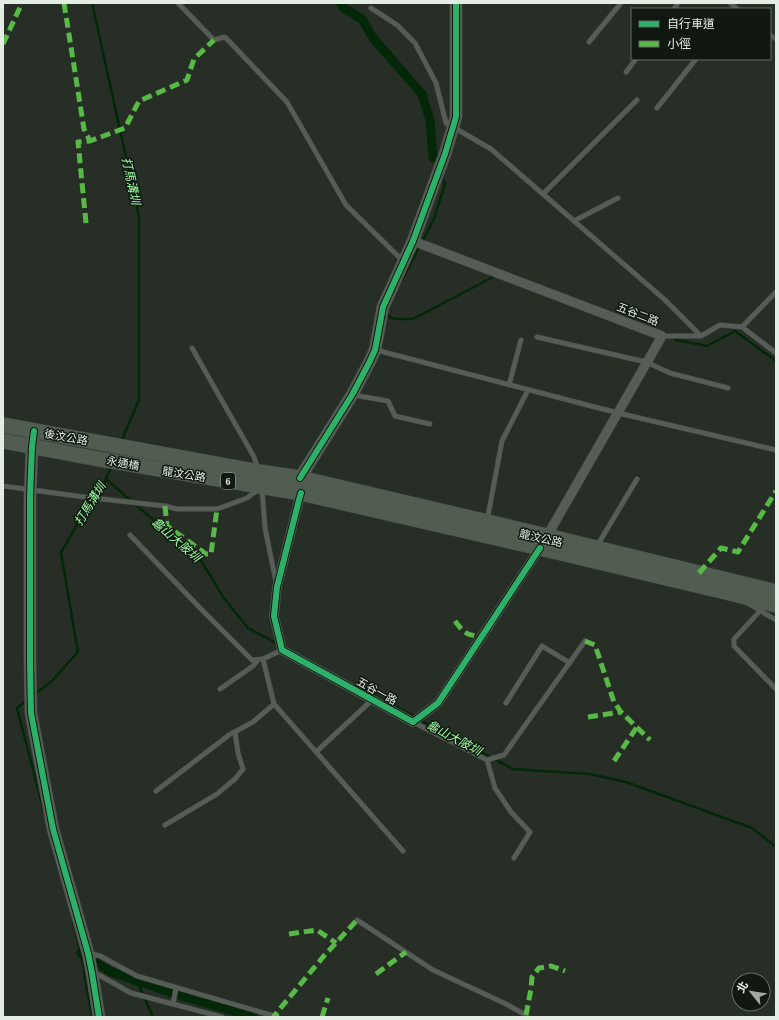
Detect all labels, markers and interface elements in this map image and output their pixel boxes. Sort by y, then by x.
legend [631,8,771,60]
text: 自行車道 [667,17,715,31]
text: 小徑 [667,37,691,51]
water label: 打馬溝圳 [119,156,143,208]
street label: 五谷二路 [615,301,661,327]
street label: 後汶公路 [43,427,89,447]
street label: 永通橋 [106,454,140,472]
street label: 龍汶公路 [161,465,207,483]
road number: 6 [221,473,235,489]
water label: 打馬溝圳 [71,478,110,528]
water label: 龜山大陂圳 [149,515,205,566]
street label: 龍汶公路 [518,527,564,549]
street label: 五谷一路 [355,675,399,707]
water label: 龜山大陂圳 [424,718,486,759]
north arrow [731,972,771,1012]
text: 北 [734,979,750,995]

